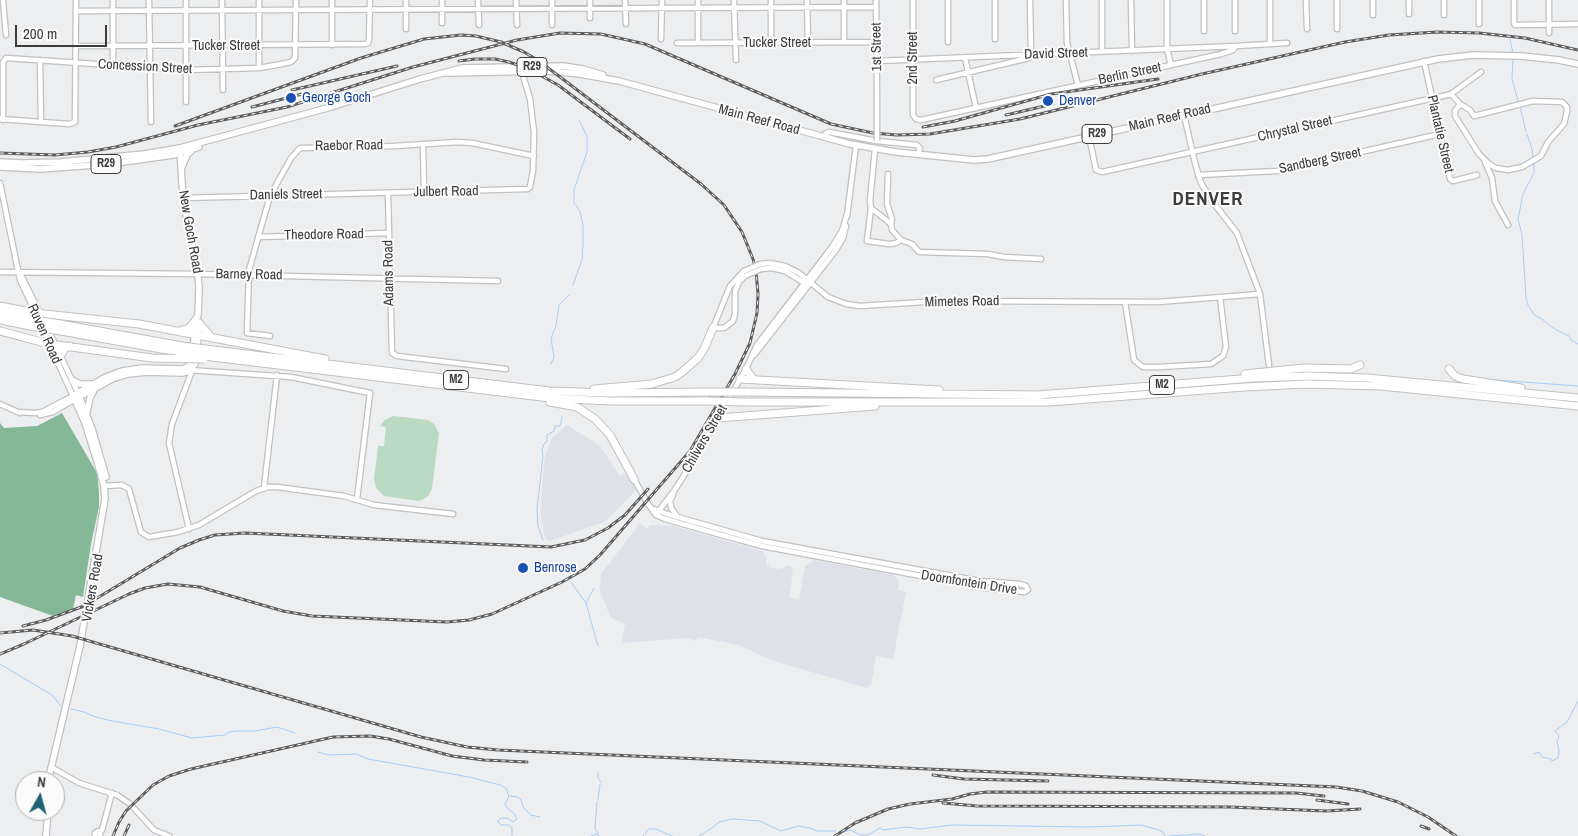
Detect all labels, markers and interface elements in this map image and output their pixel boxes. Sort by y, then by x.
scale bar [18,15,110,47]
street label: 1st Street [868,22,886,72]
text: 200 m [23,23,57,44]
street label: 2nd Street [905,32,921,84]
street label: Tucker Street [743,35,811,51]
street label: Tucker Street [192,38,260,54]
street label: David Street [1024,44,1088,64]
street label: Concession Street [97,56,193,78]
road number: R29 [517,58,547,76]
street label: Berlin Street [1097,59,1163,89]
place label: George Goch [302,90,371,106]
marker: George Goch [284,91,298,105]
place label: Denver [1059,93,1096,109]
marker: Denver [1041,94,1055,108]
street label: Plantatie Street [1423,94,1457,174]
street label: Main Reef Road [1127,100,1213,136]
street label: Main Reef Road [716,101,802,139]
street label: Chrystal Street [1256,112,1334,146]
road number: R29 [1082,125,1112,144]
street label: Raebor Road [315,137,383,155]
street label: Sandberg Street [1277,144,1363,178]
road number: R29 [91,154,121,173]
street label: Julbert Road [413,183,479,201]
street label: Daniels Street [249,186,323,204]
street label: New Goch Road [174,189,206,275]
district label: DENVER [1172,189,1244,211]
street label: Theodore Road [284,226,364,244]
street label: Adams Road [380,240,398,306]
street label: Barney Road [215,266,283,284]
street label: Mimetes Road [925,293,999,311]
street label: Ruven Road [23,301,65,367]
road number: M2 [444,370,468,390]
road number: M2 [1150,376,1174,394]
street label: Chilvers Street [679,402,731,476]
street label: Vickers Road [79,553,107,623]
place label: Benrose [534,560,577,576]
marker: Benrose [516,561,530,575]
street label: Doornfontein Drive [920,567,1018,599]
north arrow [15,771,65,821]
text: N [36,773,47,792]

